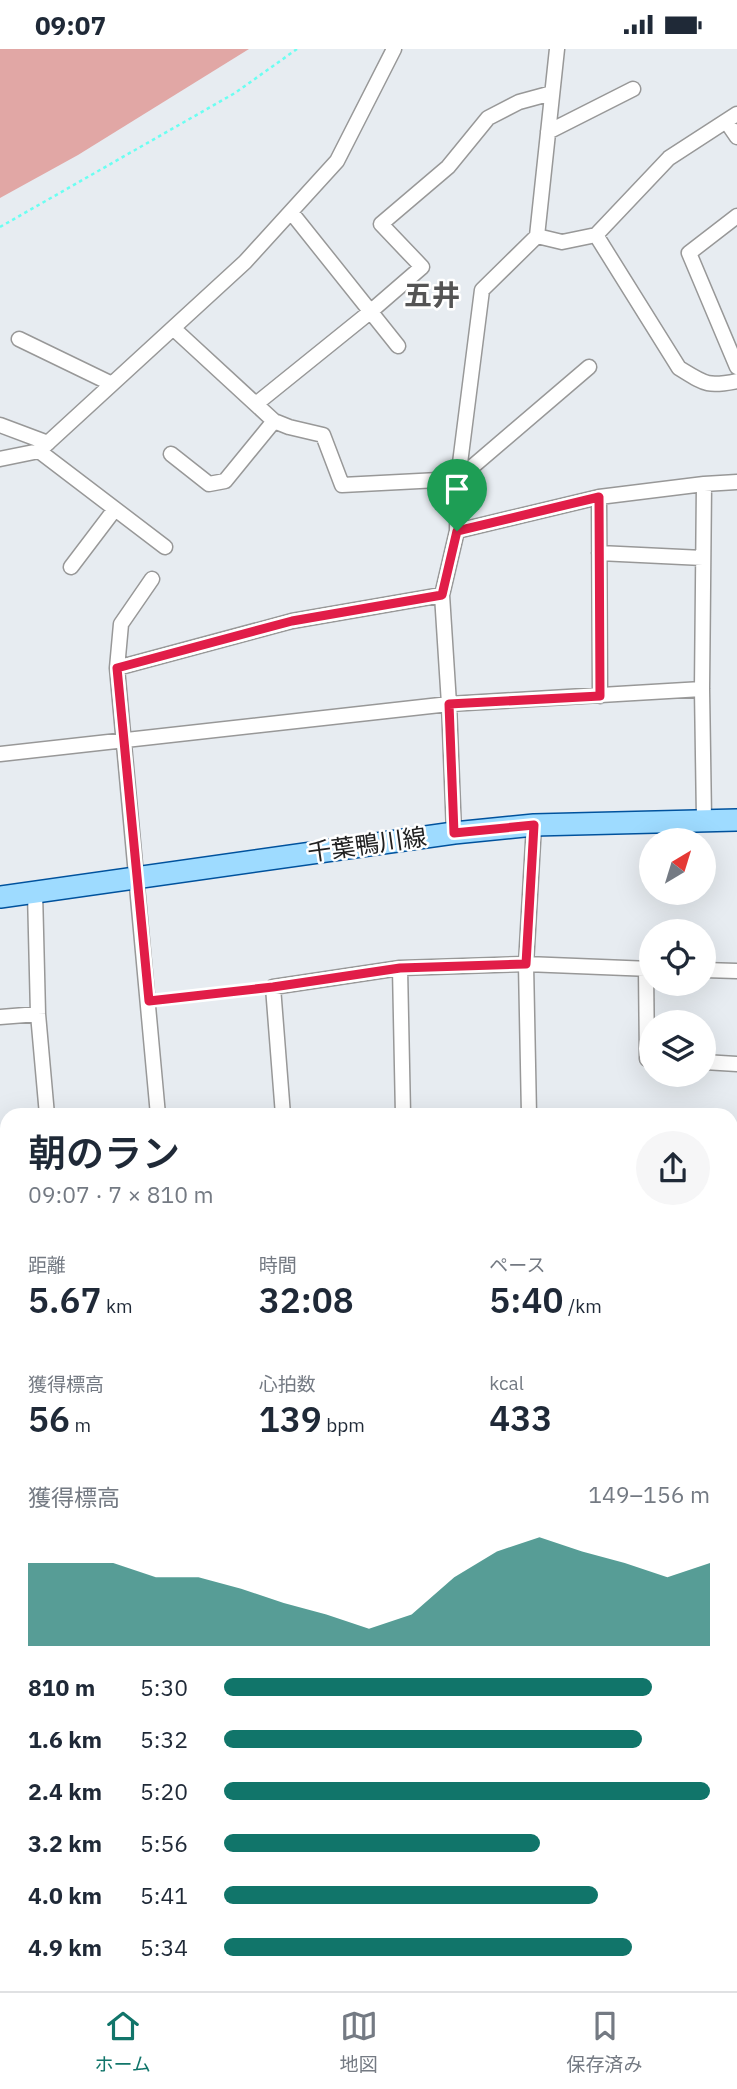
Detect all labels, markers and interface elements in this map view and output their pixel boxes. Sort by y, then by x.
text: 09:07 [35,8,106,42]
district label: 五井 [404,276,460,313]
pin [427,459,487,531]
icon: arrive [438,470,476,508]
street label: 千葉鴨川線 [305,820,429,868]
north arrow [639,828,716,905]
map controls [639,828,716,1087]
button: locate [639,919,716,996]
button: layers [639,1010,716,1087]
text: 朝のラン [28,1128,180,1177]
button: share [636,1131,710,1205]
text: 09:07 · 7 × 810 m [28,1179,214,1209]
text: 距離 [28,1253,66,1277]
text: 時間 [259,1253,297,1277]
text: ペース [489,1253,545,1277]
text: 5.67 [28,1277,101,1323]
text: 32:08 [259,1277,354,1323]
text: 5:40 [489,1277,564,1323]
text: km [101,1294,133,1318]
text: /km [564,1294,602,1318]
text: kcal [489,1371,524,1395]
text: 獲得標高 [28,1372,104,1396]
text: 心拍数 [259,1372,316,1396]
text: 433 [489,1395,552,1441]
text: 56 [28,1396,70,1442]
text: 139 [259,1396,322,1442]
text: m [70,1413,91,1437]
text: bpm [322,1413,365,1437]
text: 149–156 m [588,1479,710,1509]
text: 獲得標高 [28,1482,120,1512]
text: 810 m [28,1672,95,1702]
text: 5:30 [140,1672,188,1702]
text: 1.6 km [28,1724,102,1754]
text: 5:32 [140,1724,188,1754]
text: 2.4 km [28,1776,102,1806]
text: 5:20 [140,1776,188,1806]
text: 3.2 km [28,1828,102,1858]
text: 5:56 [140,1828,188,1858]
text: 4.0 km [28,1880,102,1910]
text: 5:41 [140,1880,188,1910]
text: 4.9 km [28,1932,102,1962]
text: 5:34 [140,1932,188,1962]
tab: ホーム [94,2007,151,2076]
tab: 地図 [340,2007,378,2076]
tab: 保存済み [567,2007,643,2076]

